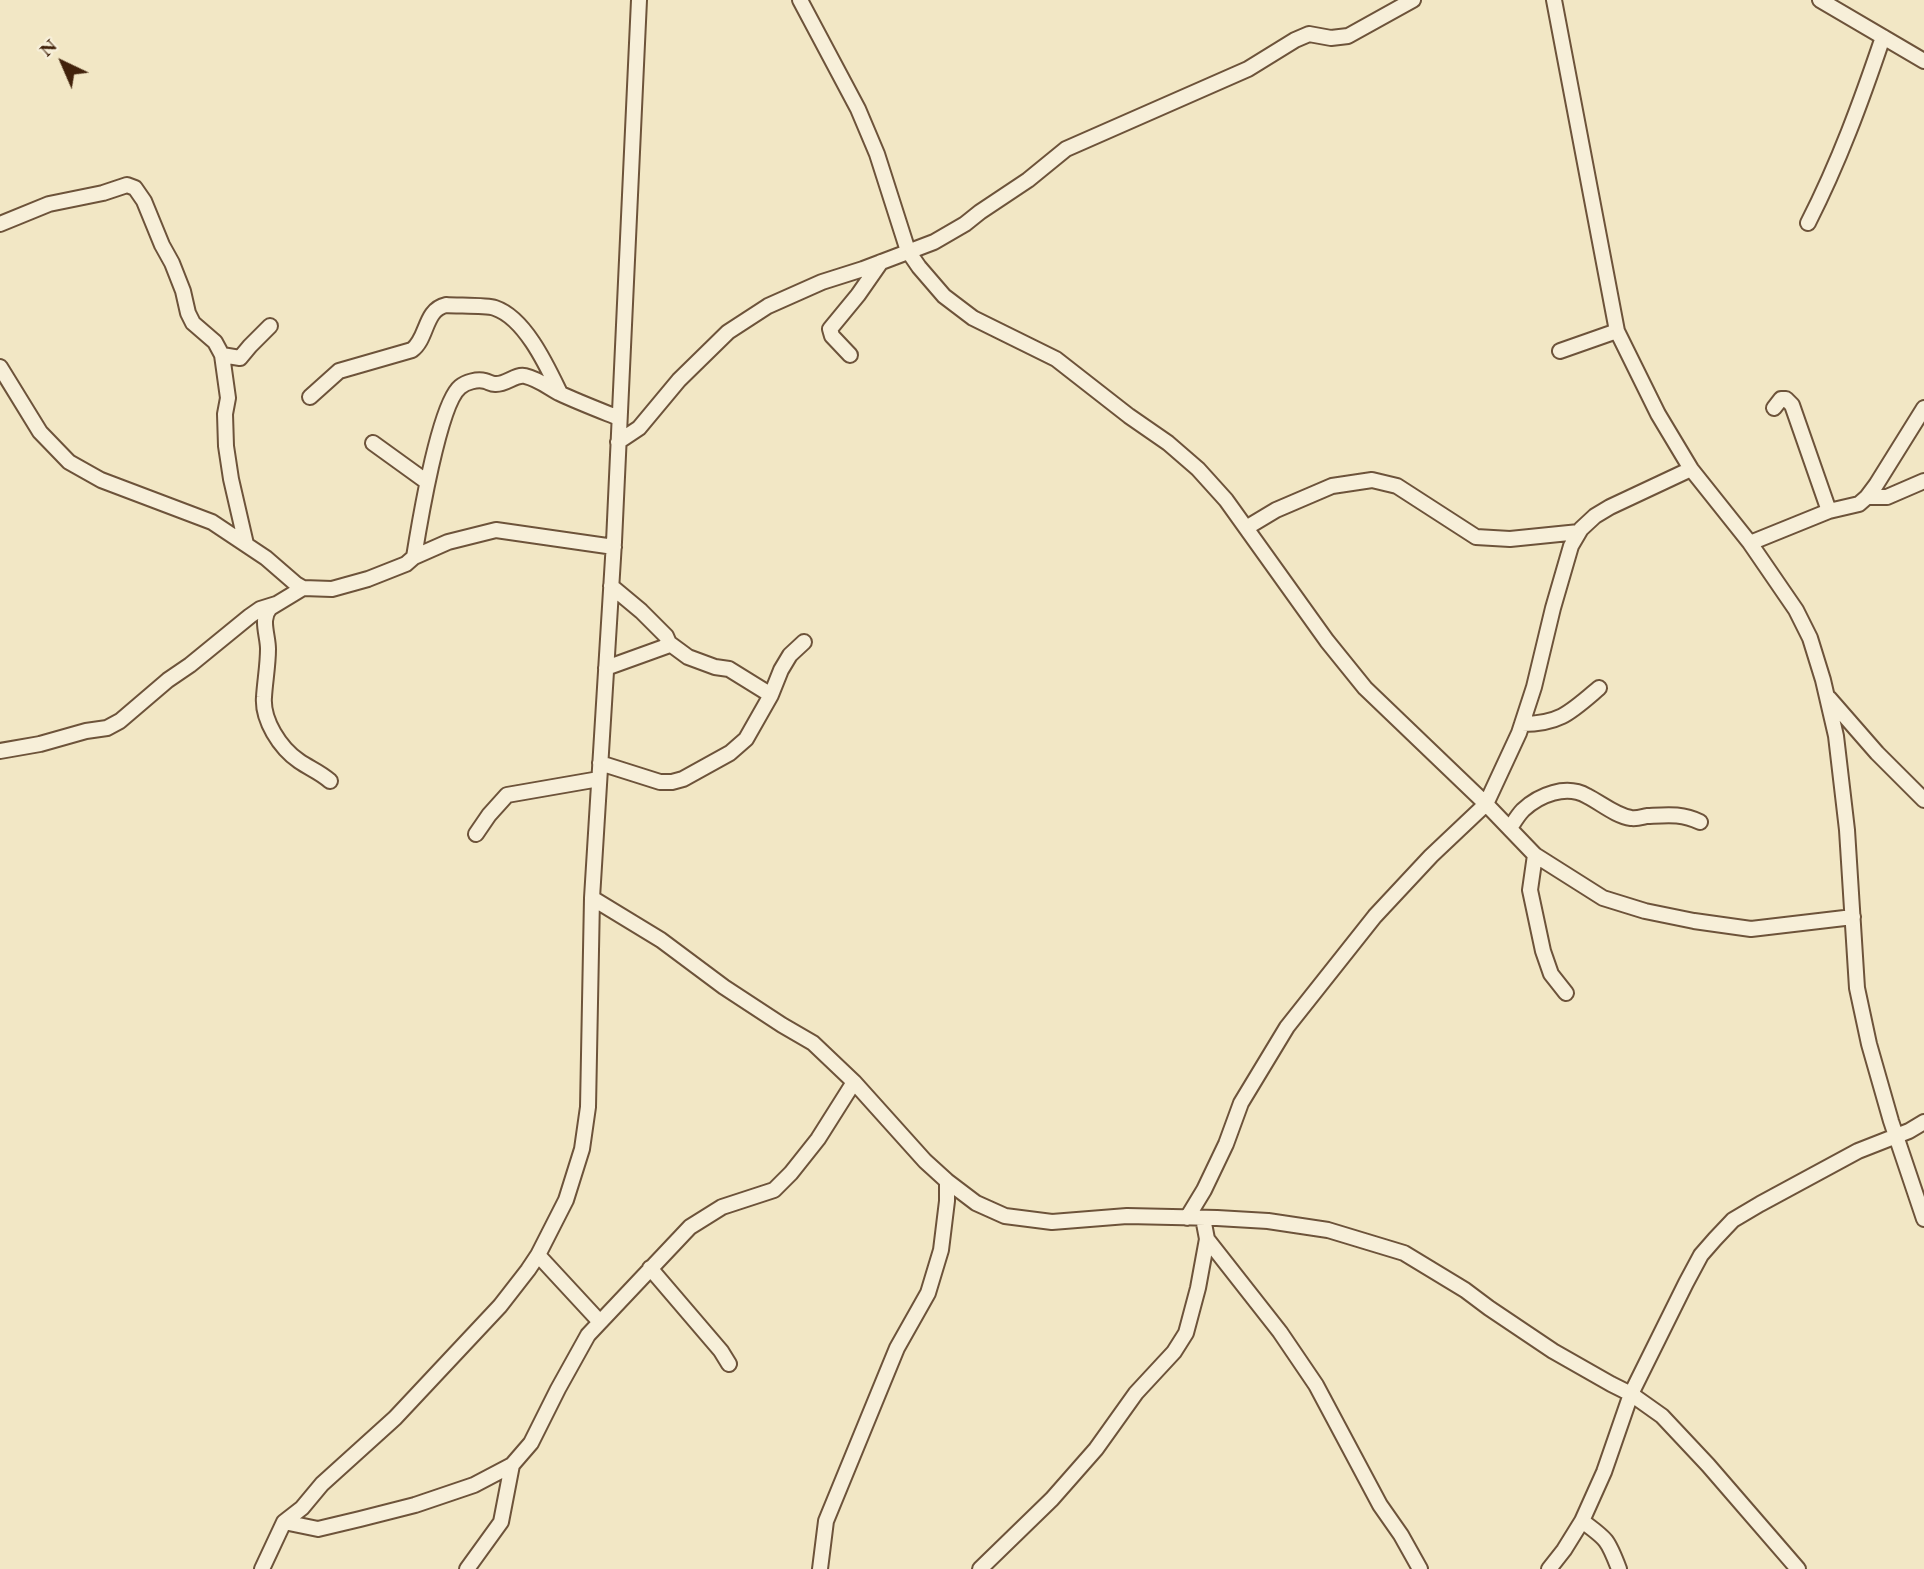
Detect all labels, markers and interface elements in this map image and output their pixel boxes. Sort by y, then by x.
north arrow [28,28,98,98]
text: N [34,33,62,62]

